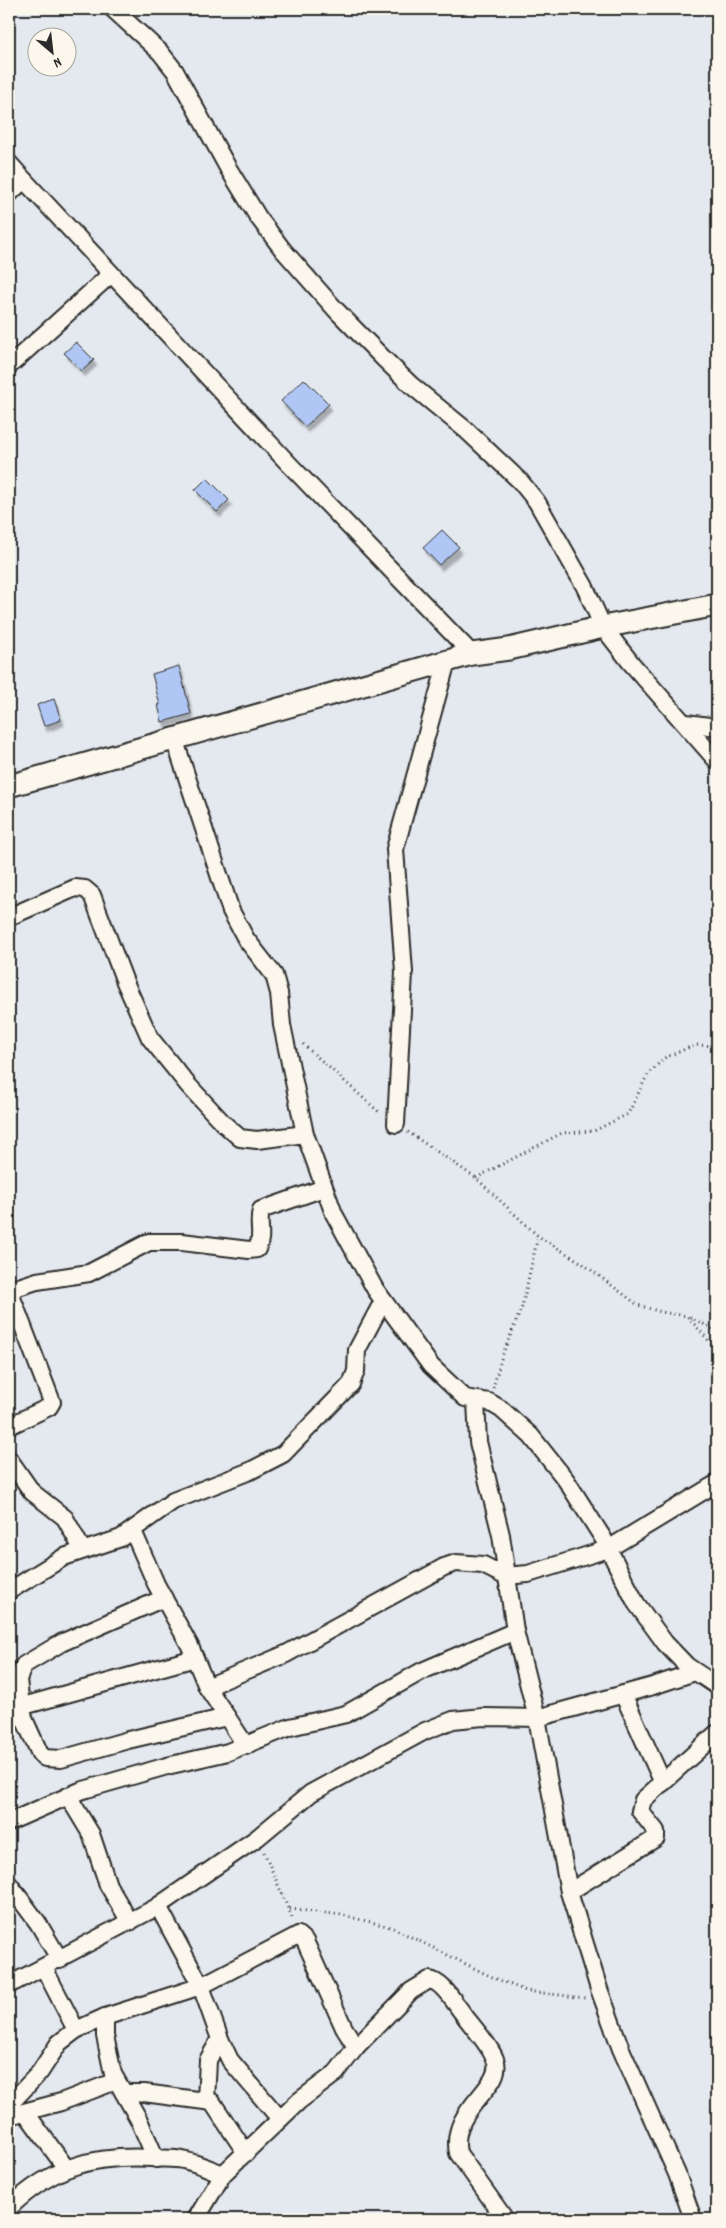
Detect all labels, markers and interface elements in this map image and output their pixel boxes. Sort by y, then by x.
north arrow [28,28,78,78]
text: N [49,51,65,72]

